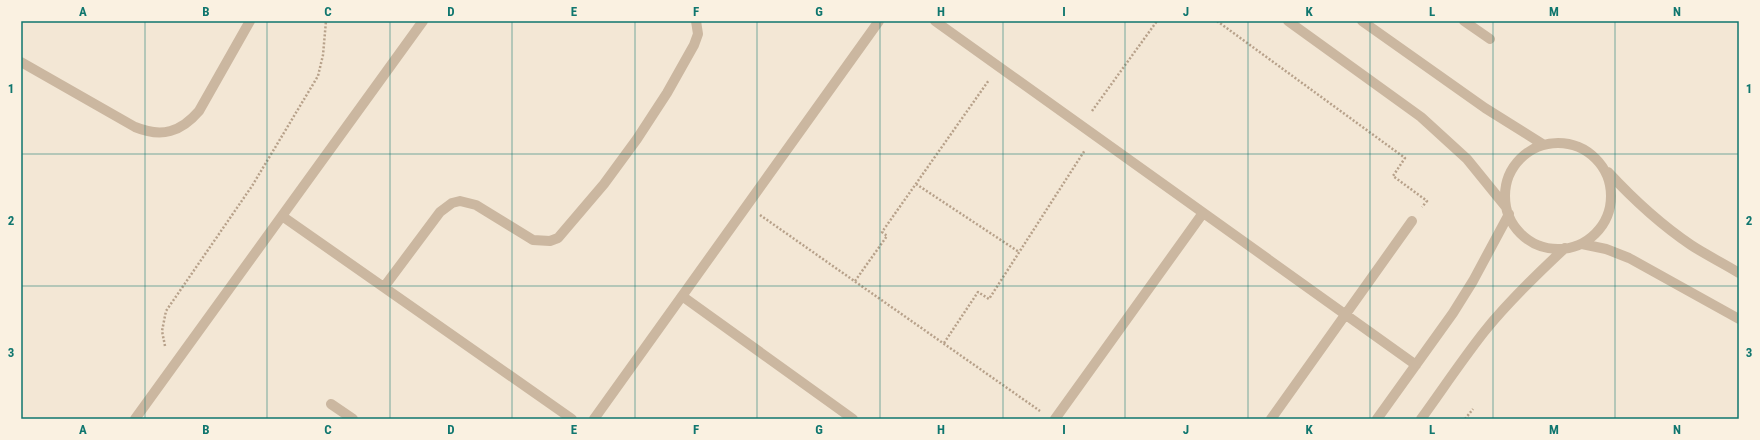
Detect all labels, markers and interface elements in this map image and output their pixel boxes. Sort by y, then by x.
text: A [79,4,87,19]
text: B [202,4,210,19]
text: C [324,4,332,19]
text: D [447,4,455,19]
text: E [571,4,578,19]
text: F [693,4,699,19]
text: G [815,4,823,19]
text: H [937,4,945,19]
text: I [1062,4,1066,19]
text: J [1183,4,1189,19]
text: K [1305,4,1313,19]
text: L [1429,4,1435,19]
text: M [1549,4,1559,19]
text: N [1673,4,1681,19]
text: 1 [8,81,14,96]
text: 1 [1746,81,1752,96]
text: 2 [8,213,15,228]
text: 2 [1746,213,1753,228]
text: 3 [8,345,14,360]
text: 3 [1746,345,1752,360]
text: A [79,422,87,437]
text: B [202,422,210,437]
text: C [324,422,332,437]
text: D [447,422,455,437]
text: E [571,422,578,437]
text: F [693,422,699,437]
text: G [815,422,823,437]
text: H [937,422,945,437]
text: I [1062,422,1066,437]
text: J [1183,422,1189,437]
text: K [1305,422,1313,437]
text: L [1429,422,1435,437]
text: M [1549,422,1559,437]
text: N [1673,422,1681,437]

